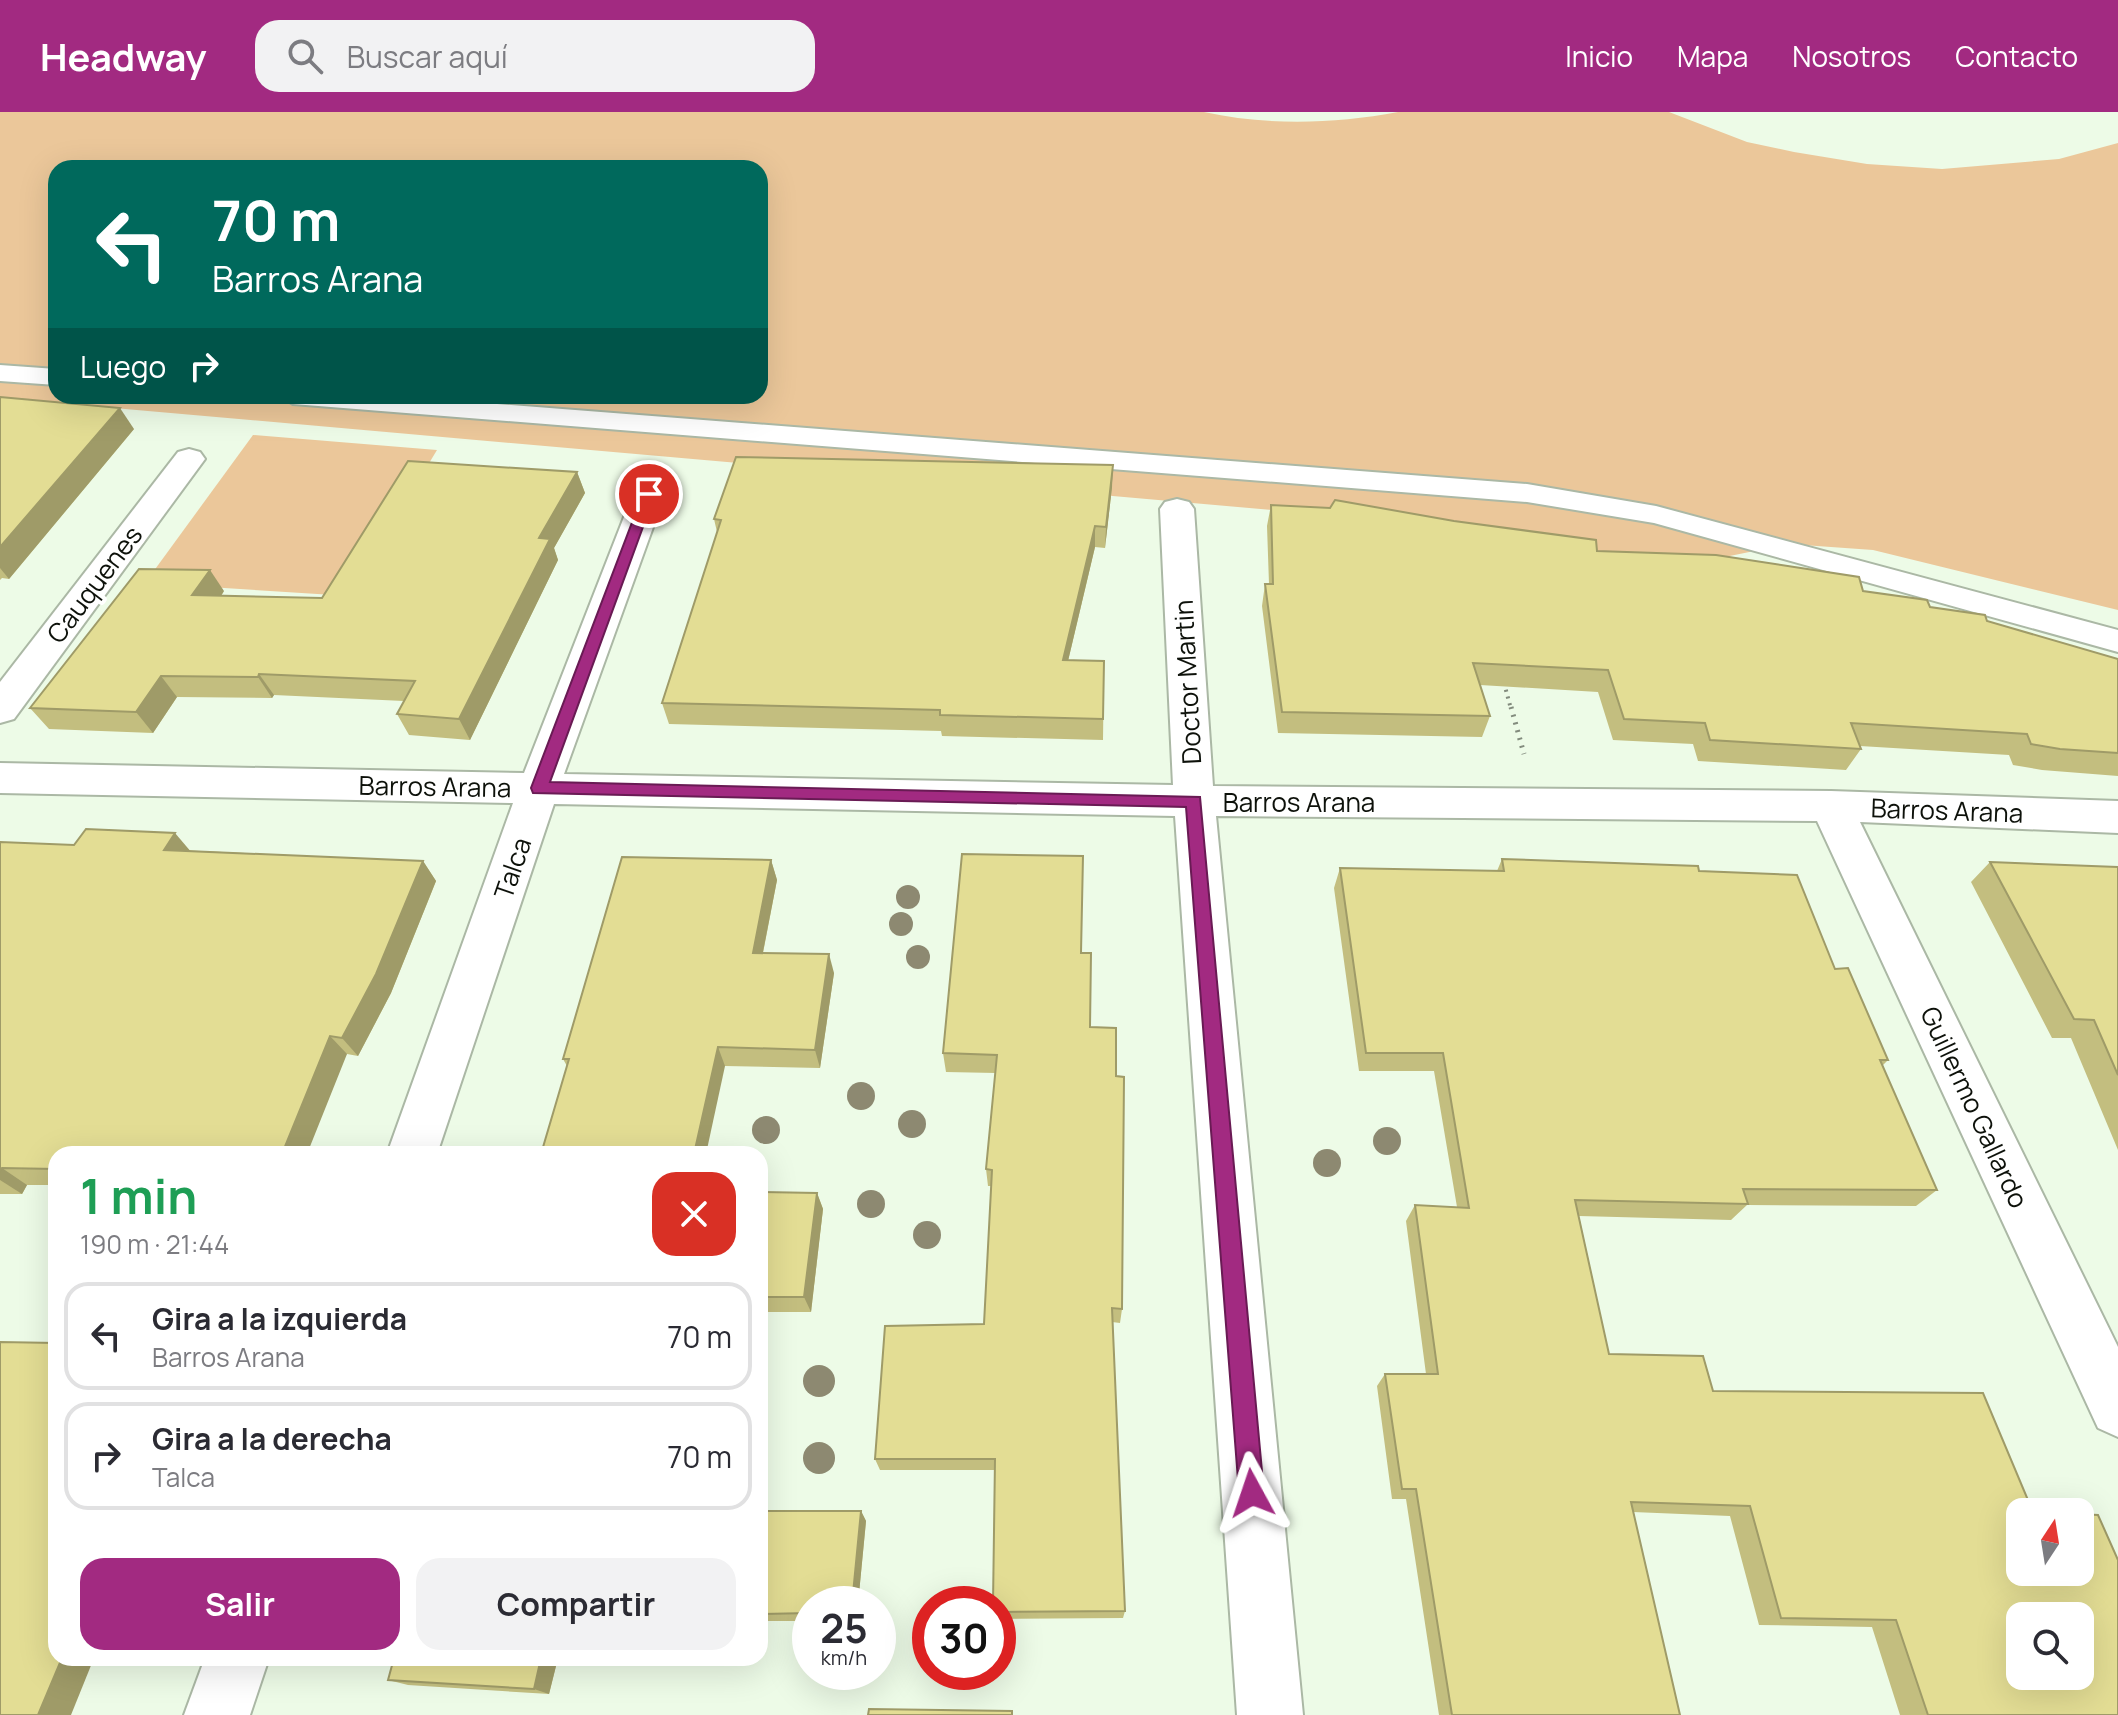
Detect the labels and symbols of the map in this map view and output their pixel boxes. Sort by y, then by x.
pin [615,460,683,528]
street label: Cauquenes [38,518,150,650]
street label: Doctor Martin [1165,599,1209,765]
street label: Barros Arana [358,767,512,805]
street label: Barros Arana [1223,784,1375,820]
street label: Barros Arana [1870,789,2024,831]
street label: Talca [485,832,539,904]
street label: Guillermo Gallardo [1913,1000,2037,1214]
position arrow [1210,1451,1294,1535]
north arrow [2006,1498,2094,1586]
speed limit sign: 30 [912,1586,1016,1690]

